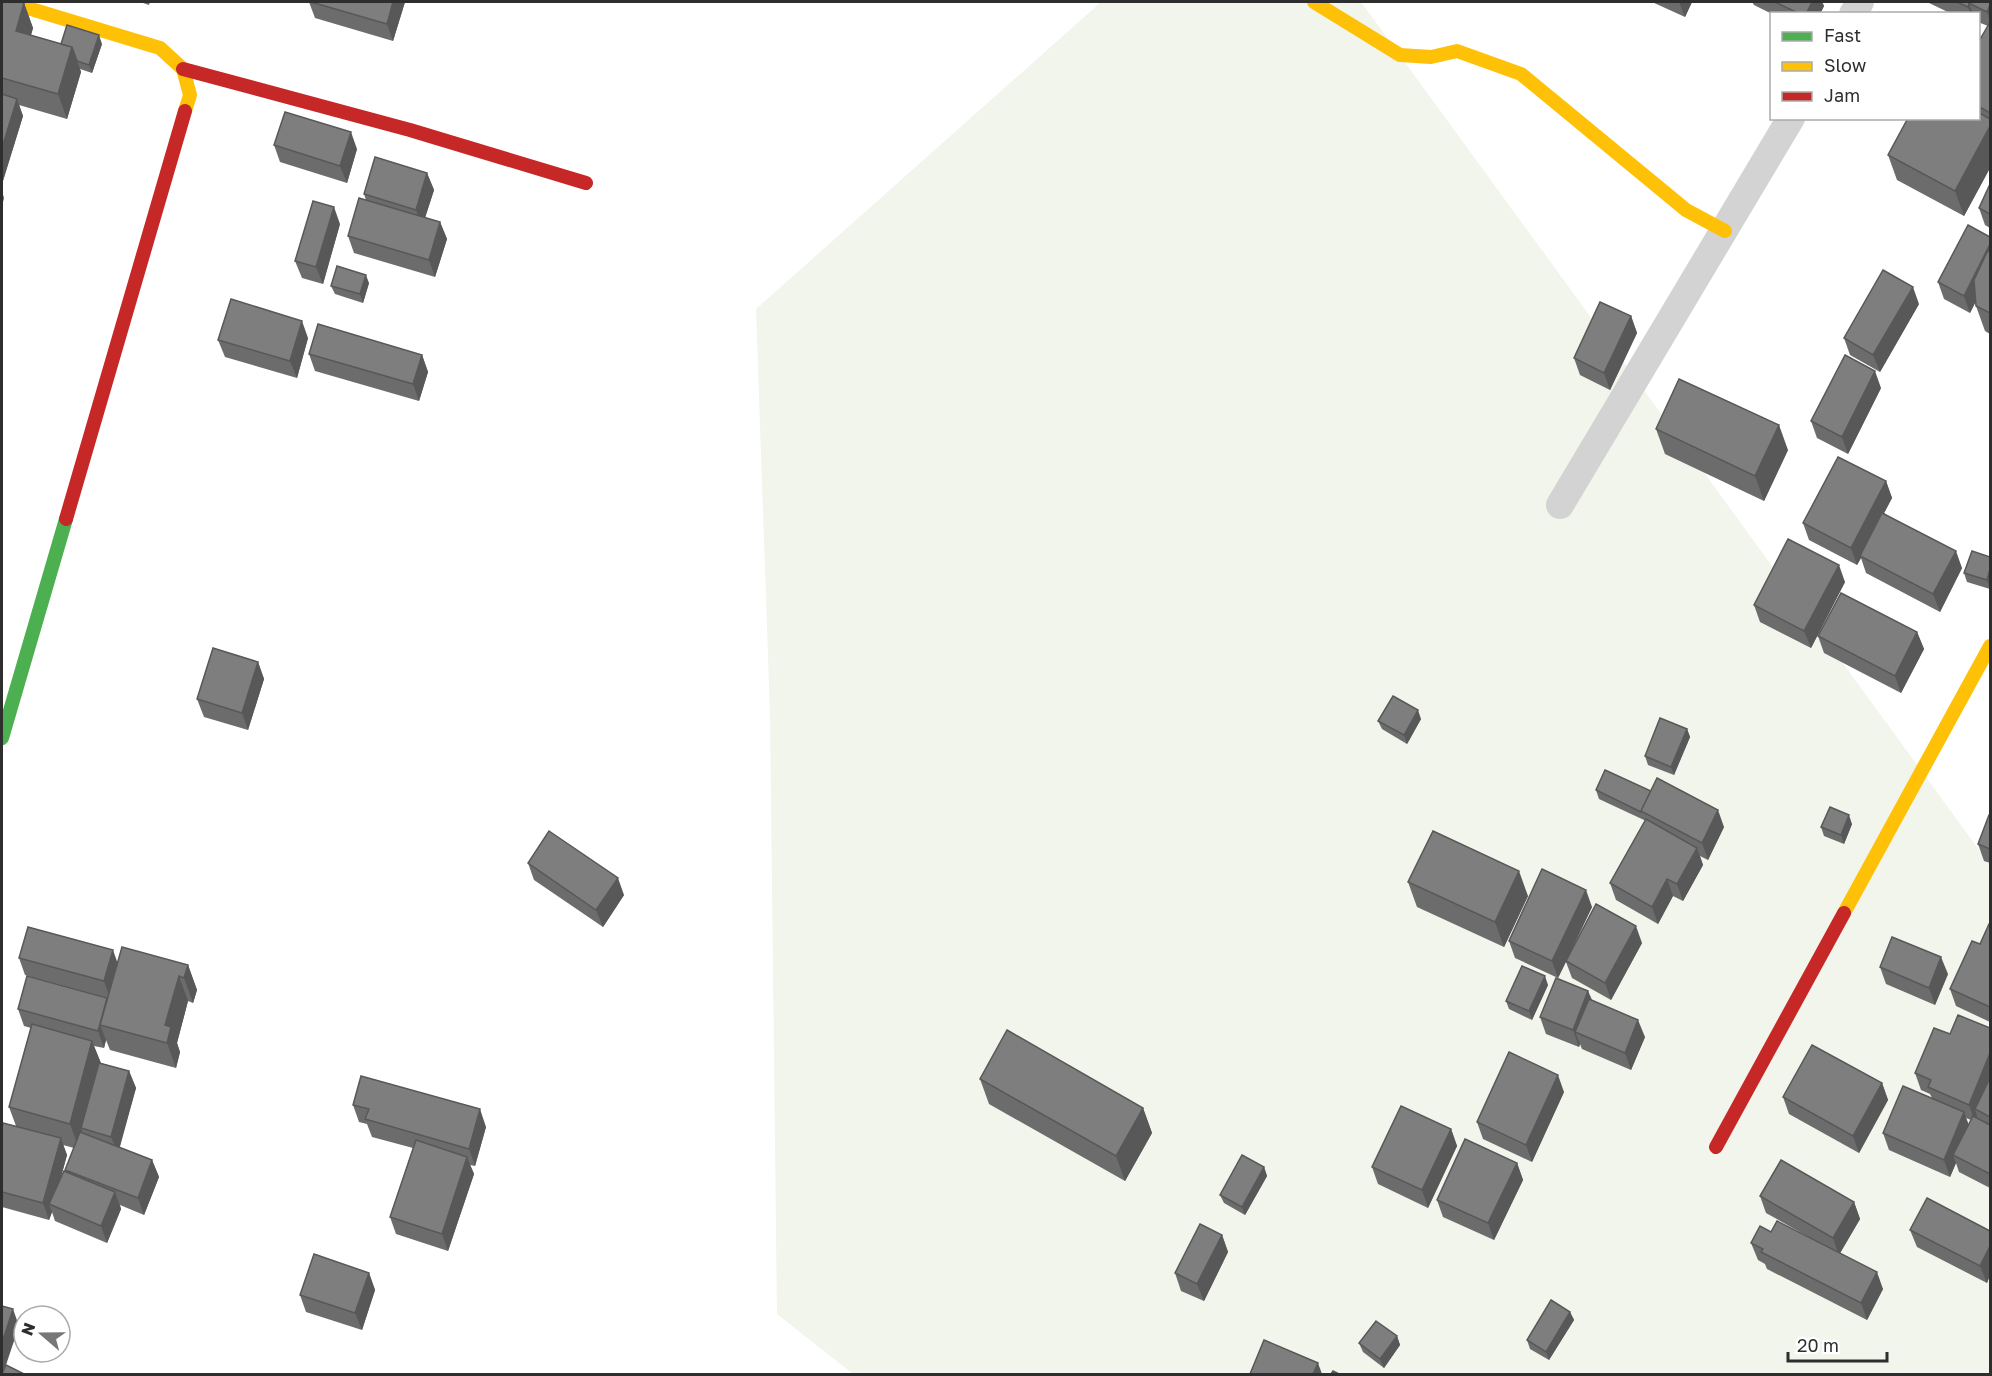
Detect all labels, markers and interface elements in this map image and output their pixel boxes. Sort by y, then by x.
legend [1770,12,1980,120]
text: Fast [1824,24,1861,46]
text: Slow [1824,54,1867,76]
text: Jam [1824,84,1860,106]
north arrow [12,1304,72,1364]
text: N [16,1320,39,1338]
scale bar [1788,1325,1887,1363]
text: 20 m [1797,1334,1839,1356]

